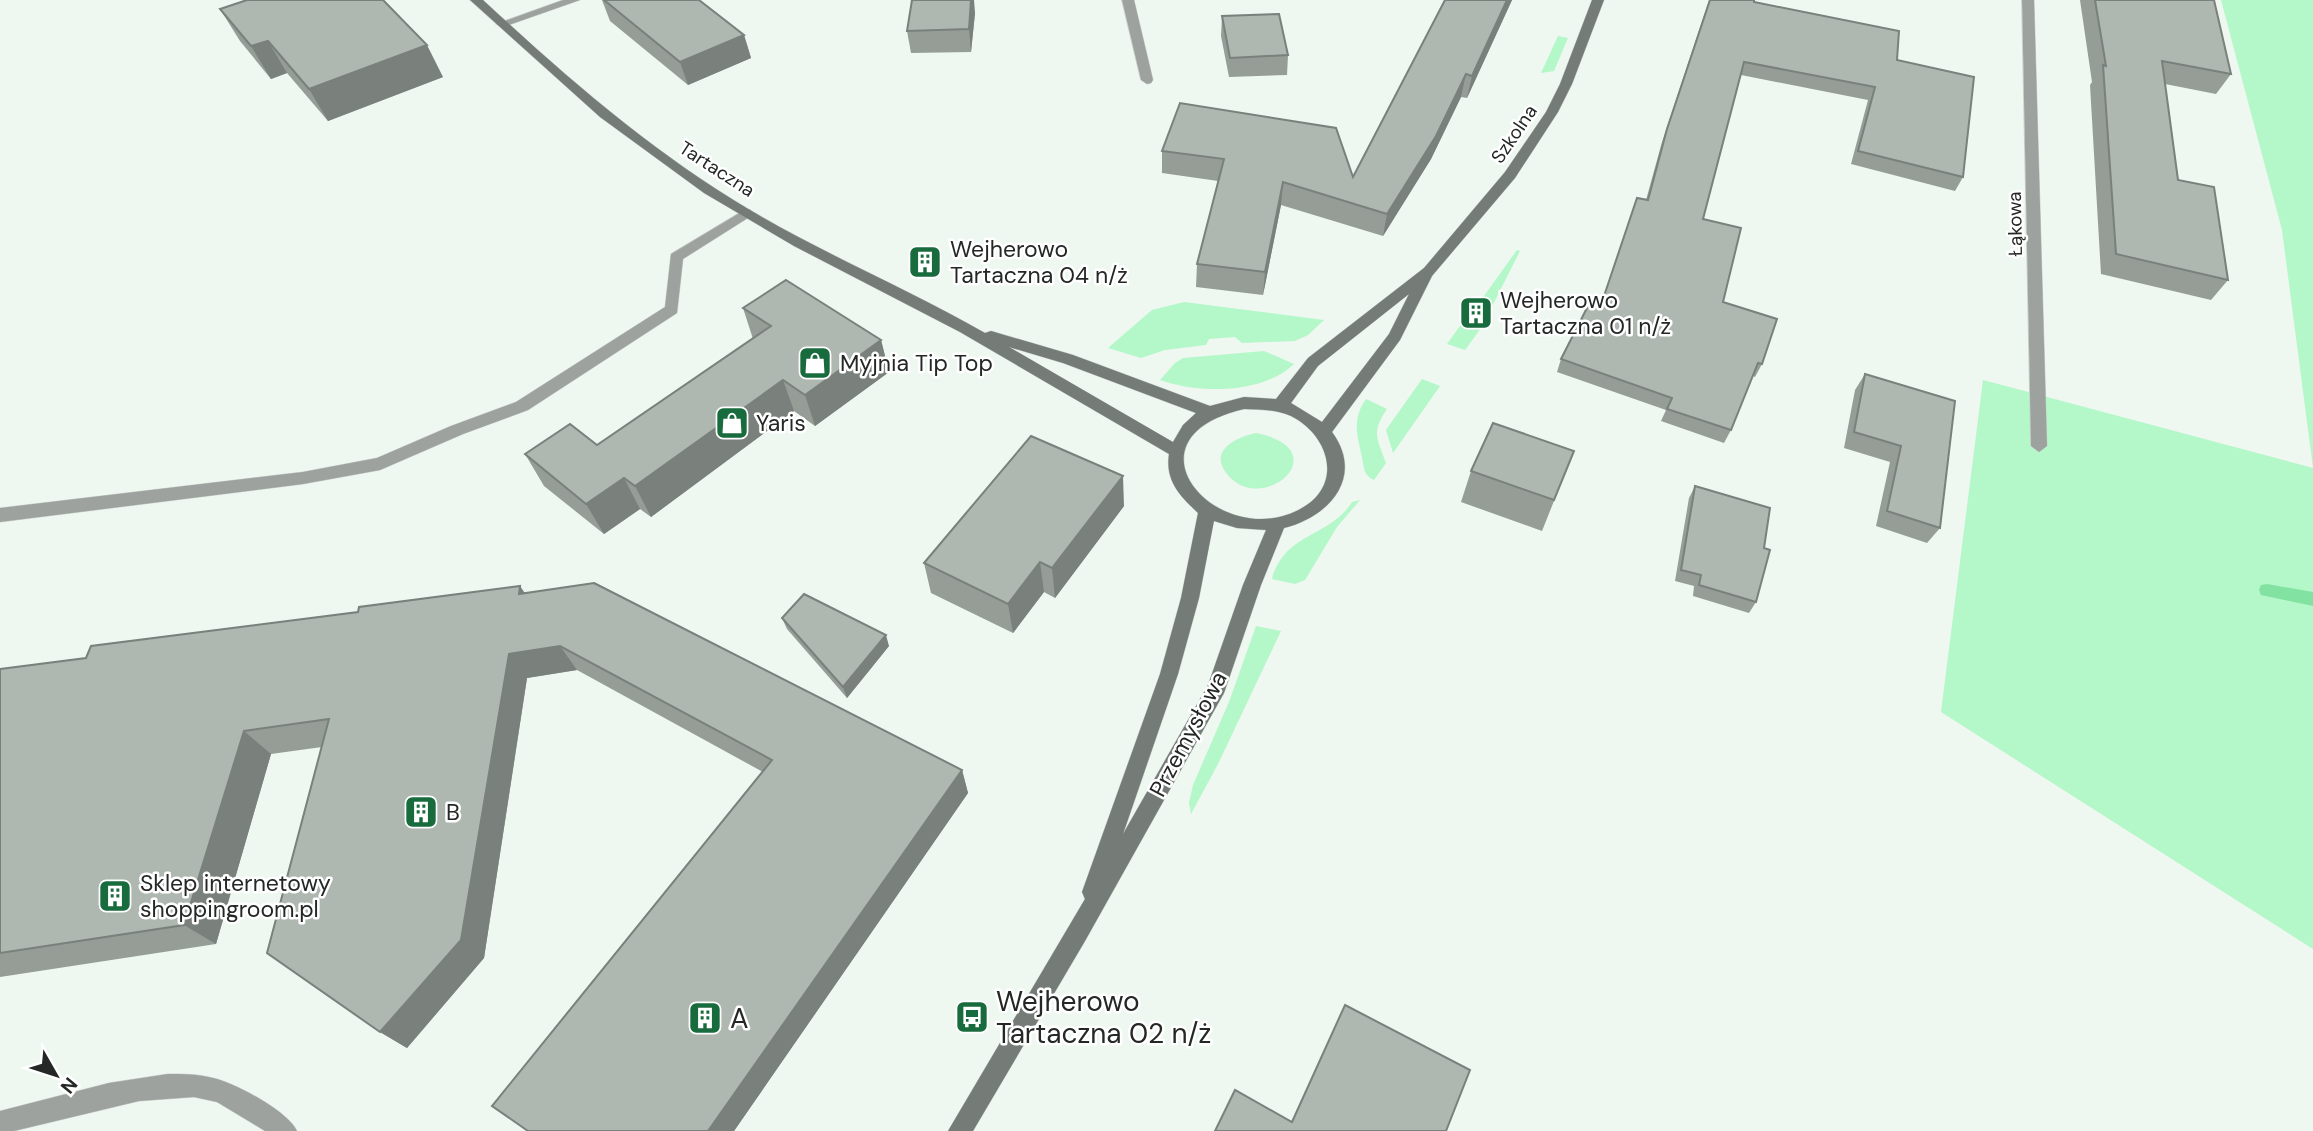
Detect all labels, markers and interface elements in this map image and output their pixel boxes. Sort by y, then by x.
street label: Szkolna [1485,100,1543,168]
street label: Tartaczna [674,135,760,203]
street label: Łąkowa [2002,191,2028,257]
place label: Wejherowo Tartaczna 04 n/ż [950,234,1128,290]
building icon: Wejherowo Tartaczna 04 n/ż [906,243,944,281]
place label: Wejherowo Tartaczna 01 n/ż [1500,285,1671,341]
building icon: Wejherowo Tartaczna 01 n/ż [1457,294,1495,332]
shop icon: Myjnia Tip Top [796,344,834,382]
place label: Myjnia Tip Top [840,348,993,378]
shop icon: Yaris [713,404,751,442]
place label: Yaris [756,408,806,438]
street label: Przemysłowa [1142,666,1234,802]
building icon: B [402,793,440,831]
place label: B [446,797,460,827]
place label: Sklep internetowy shoppingroom.pl [140,868,331,924]
building icon: Sklep internetowy shoppingroom.pl [96,877,134,915]
place label: Wejherowo Tartaczna 02 n/ż [996,983,1211,1052]
bus stop icon: Wejherowo Tartaczna 02 n/ż [953,998,991,1036]
building icon: A [686,999,724,1037]
place label: A [730,1000,749,1037]
north arrow [21,1040,91,1110]
text: N [55,1072,83,1099]

